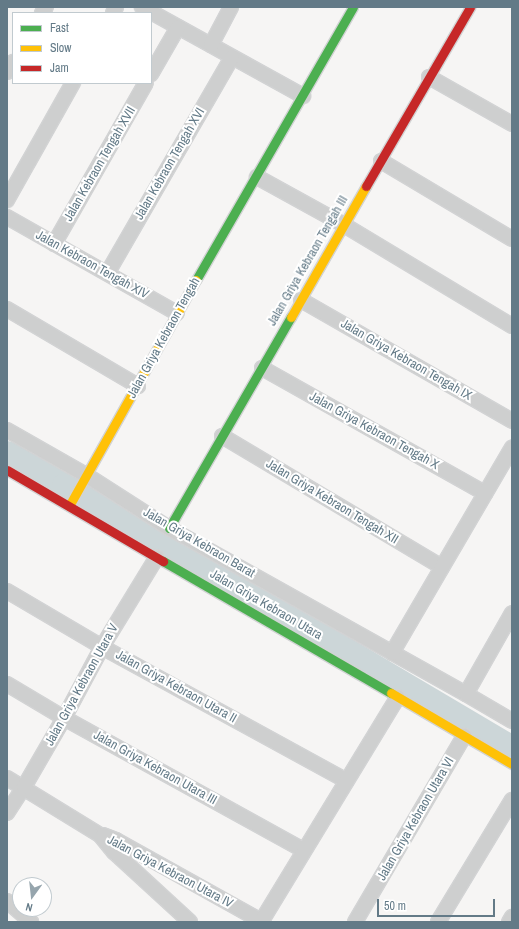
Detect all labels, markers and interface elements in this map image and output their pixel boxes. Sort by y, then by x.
legend [12,12,152,84]
text: Fast [50,20,69,36]
text: Slow [50,40,71,56]
text: Jam [50,60,69,76]
street label: Jalan Kebraon Tengah XVII [61,104,139,224]
street label: Jalan Kebraon Tengah XVI [132,105,208,223]
street label: Jalan Griya Kebraon Tengah III [264,193,352,329]
street label: Jalan Kebraon Tengah XIV [33,227,151,303]
street label: Jalan Griya Kebraon Tengah [124,275,204,401]
street label: Jalan Griya Kebraon Tengah IX [338,316,474,404]
street label: Jalan Griya Kebraon Tengah X [306,389,442,473]
street label: Jalan Griya Kebraon Tengah XII [263,456,401,548]
street label: Jalan Griya Kebraon Barat [140,505,258,581]
street label: Jalan Griya Kebraon Utara [207,567,325,643]
street label: Jalan Griya Kebraon Utara V [42,621,122,749]
street label: Jalan Griya Kebraon Utara II [113,647,239,727]
street label: Jalan Griya Kebraon Utara III [91,728,219,808]
street label: Jalan Griya Kebraon Utara VI [374,755,458,883]
street label: Jalan Griya Kebraon Utara IV [105,832,235,912]
north arrow [12,877,52,917]
scale bar [379,891,497,917]
text: 50 m [384,898,406,914]
text: N [24,900,34,915]

